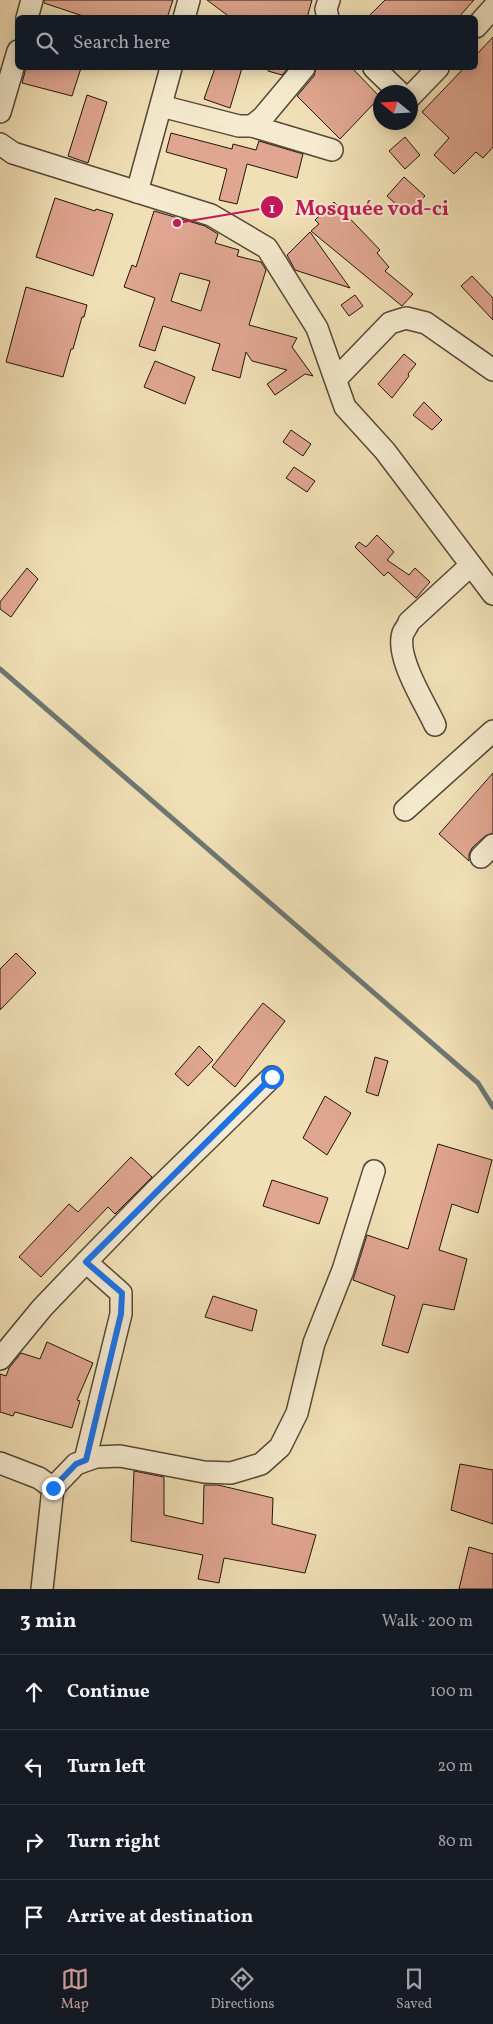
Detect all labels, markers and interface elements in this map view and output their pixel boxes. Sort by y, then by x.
search box [15,15,478,70]
icon: search [33,29,61,57]
text: Search here [73,30,170,56]
north arrow [373,85,418,130]
callout: Mosquée vod-ci [260,189,459,225]
text: Mosquée vod-ci [295,195,449,224]
text: 1 [269,199,275,220]
route start [261,1066,284,1089]
route end [42,1477,65,1500]
text: 3 min [20,1607,76,1636]
text: Walk · 200 m [382,1611,473,1633]
icon: ahead [20,1678,48,1706]
text: Continue [67,1679,150,1705]
text: 100 m [430,1681,473,1703]
icon: left [20,1753,48,1781]
text: Turn left [67,1754,146,1780]
text: 20 m [438,1756,473,1778]
icon: right [20,1828,48,1856]
text: Turn right [67,1829,160,1855]
text: 80 m [438,1831,473,1853]
icon: arrive [20,1903,48,1931]
text: Arrive at destination [67,1904,253,1930]
tab: Map [61,1965,89,2014]
tab: Directions [210,1965,275,2014]
tab: Saved [396,1965,432,2014]

